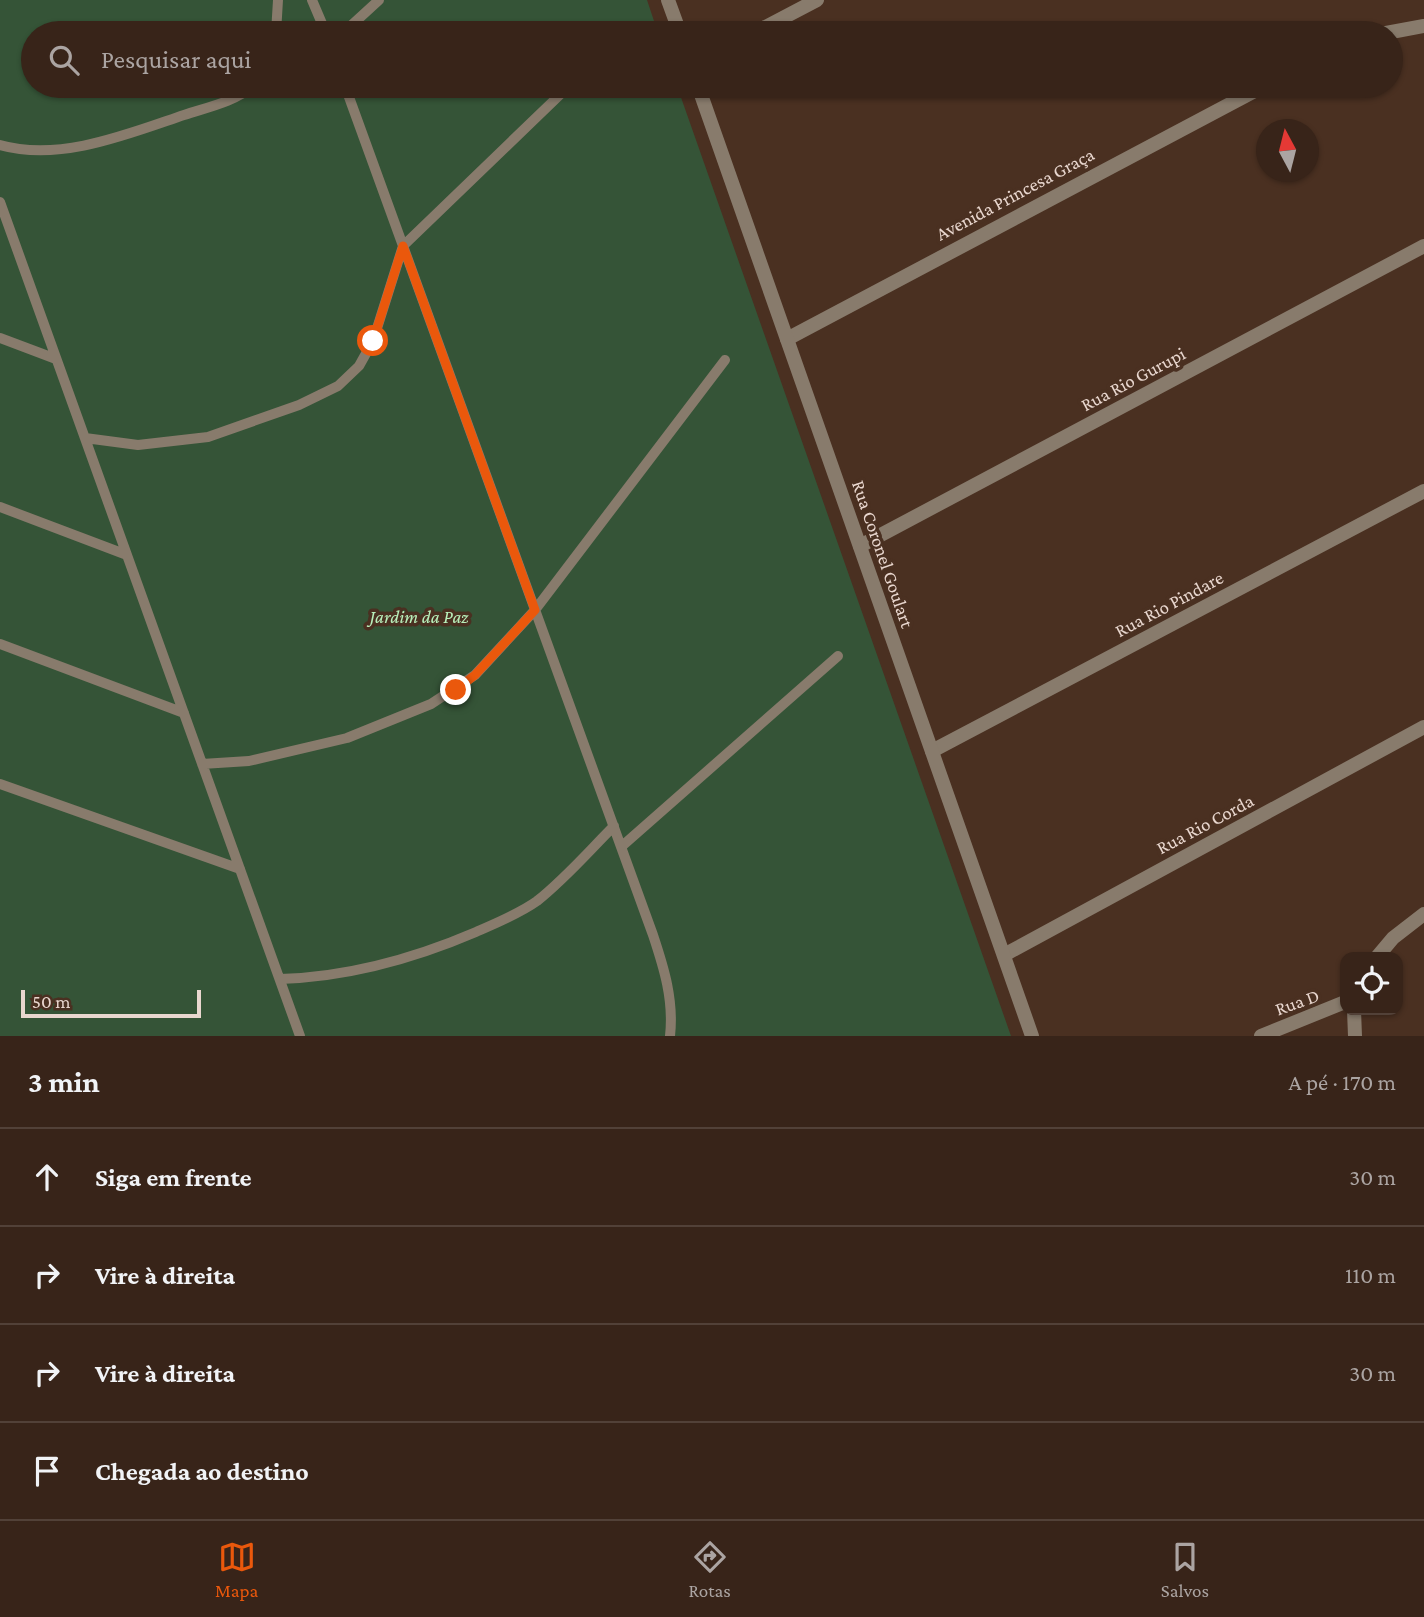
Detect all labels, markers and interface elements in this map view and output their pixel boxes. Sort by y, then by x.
search box [21,21,1403,98]
icon: search [45,41,83,79]
text: Pesquisar aqui [101,45,251,74]
north arrow [1256,119,1319,182]
street label: Avenida Princesa Graça [932,143,1098,245]
route start [357,325,388,356]
street label: Rua Rio Gurupi [1077,343,1189,415]
street label: Rua Coronel Goulart [848,478,918,631]
street label: Rua Rio Pindare [1111,567,1227,641]
park label: Jardim da Paz [366,606,469,627]
route end [440,674,471,705]
street label: Rua Rio Corda [1153,790,1257,858]
map controls [1340,952,1403,1015]
button: locate [1340,952,1403,1015]
street label: Rua D [1272,984,1322,1020]
scale bar [21,987,201,1019]
text: 50 m [32,991,71,1012]
text: 3 min [28,1065,100,1098]
text: A pé · 170 m [1289,1069,1396,1095]
icon: ahead [28,1158,66,1196]
text: Siga em frente [95,1163,252,1192]
text: 30 m [1349,1164,1396,1190]
icon: right [28,1256,66,1294]
text: Vire à direita [95,1261,235,1290]
text: 110 m [1345,1262,1396,1288]
icon: right [28,1354,66,1392]
text: Vire à direita [95,1359,235,1388]
text: 30 m [1349,1360,1396,1386]
icon: arrive [28,1452,66,1490]
text: Chegada ao destino [95,1457,309,1486]
tab: Mapa [215,1538,258,1601]
tab: Rotas [688,1538,731,1601]
tab: Salvos [1161,1538,1209,1601]

